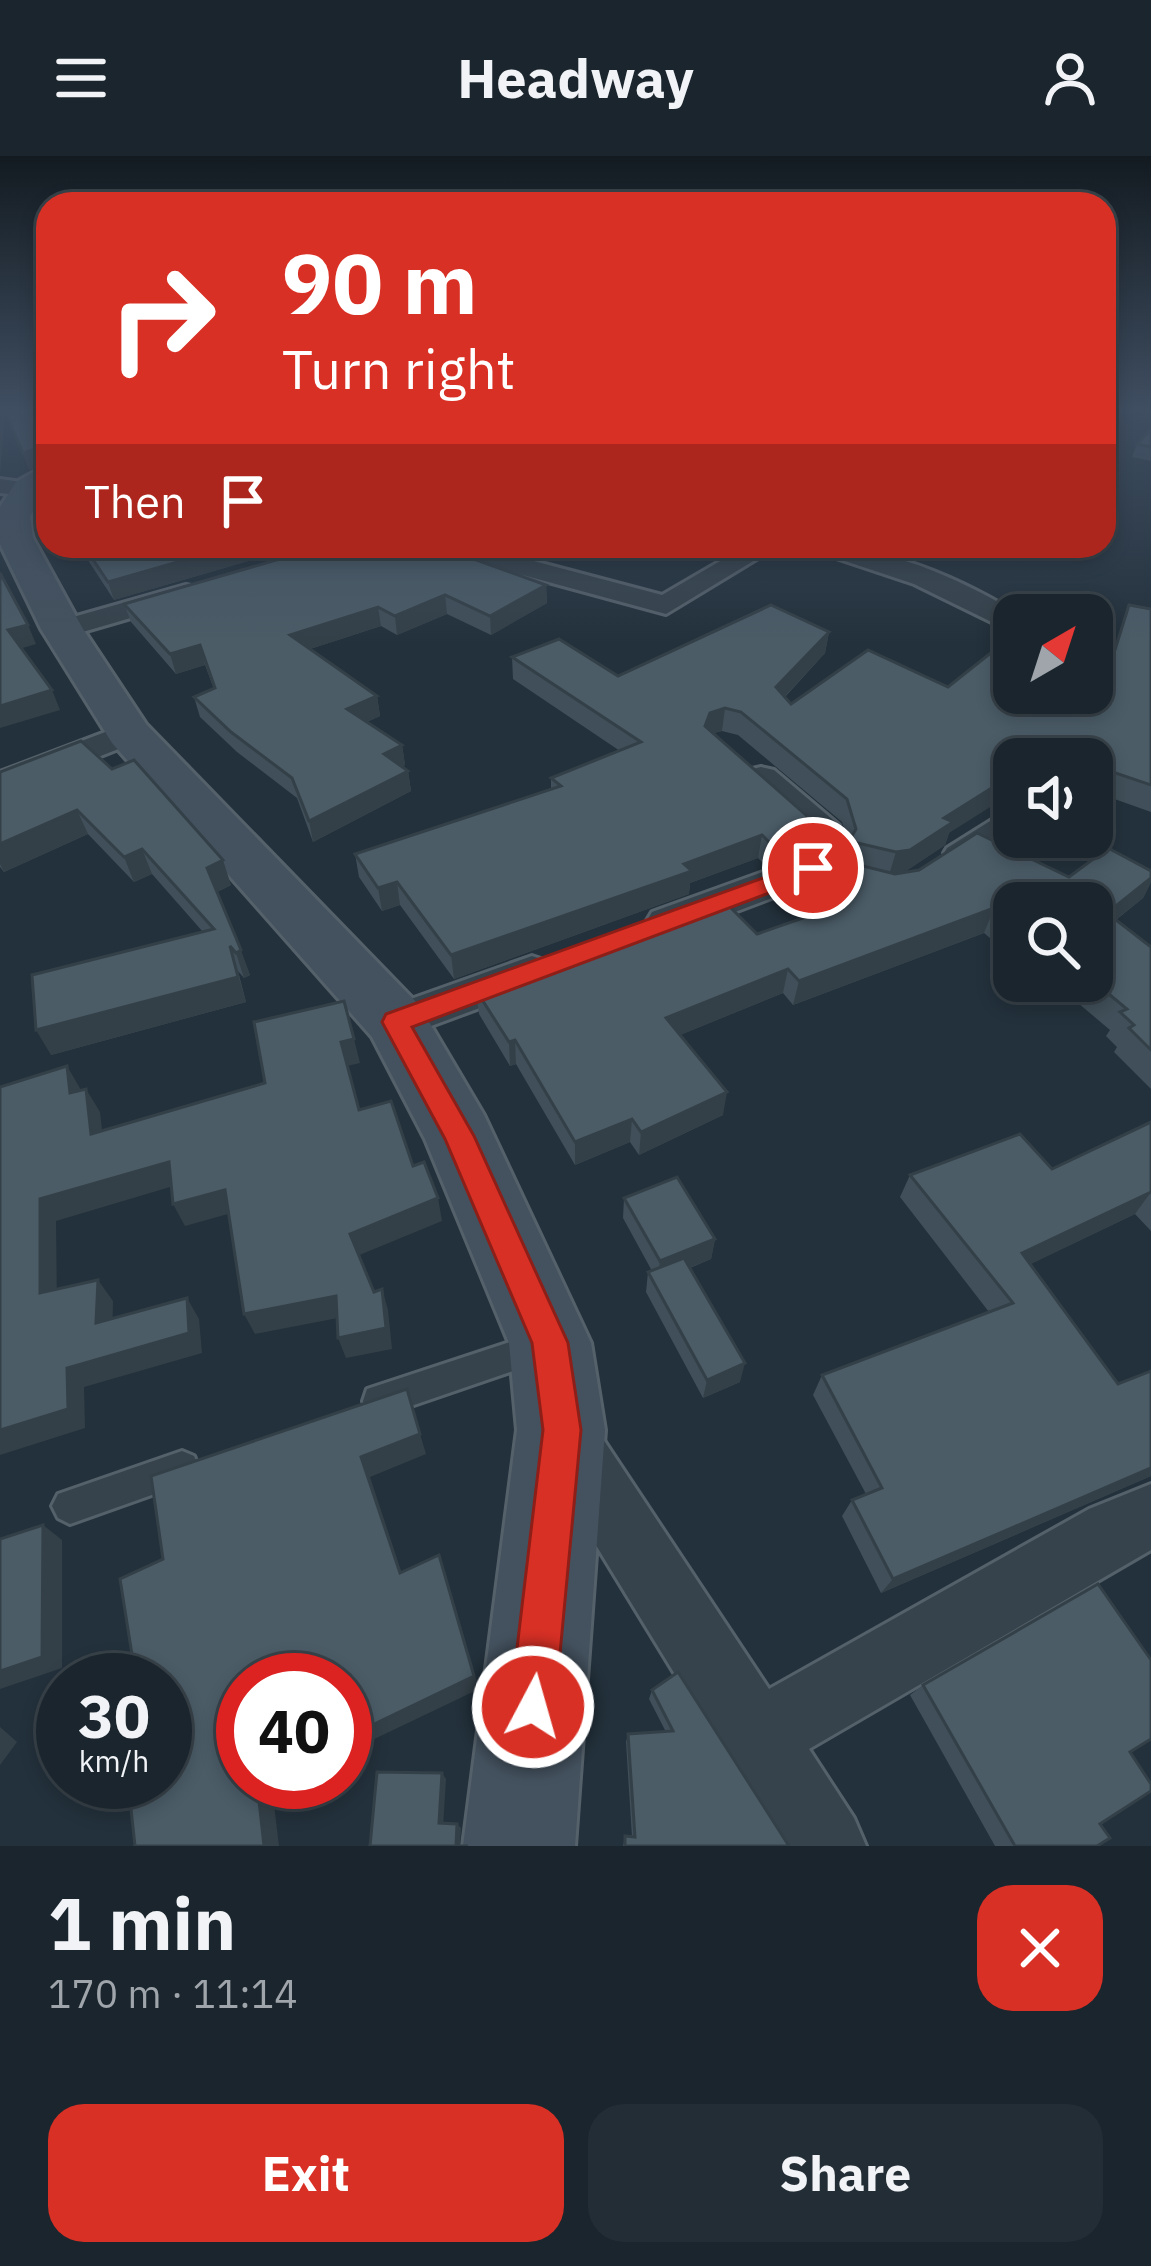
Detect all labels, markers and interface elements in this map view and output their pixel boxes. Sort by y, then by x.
text: Headway [457,43,694,113]
icon: menu [48,45,114,111]
icon: person [1037,45,1103,111]
text: 90 m [282,228,478,337]
icon: right [84,240,240,396]
text: Turn right [282,334,516,404]
icon: arrive [210,468,276,534]
text: Then [84,472,186,530]
north arrow [993,594,1113,714]
map controls [993,594,1113,1002]
button: sound [993,738,1113,858]
pin [762,817,864,919]
icon: arrive [780,835,846,901]
button: search [993,882,1113,1002]
position arrow [470,1644,596,1770]
speed limit sign: 40 [216,1653,372,1809]
text: 30 [78,1676,150,1755]
text: km/h [79,1741,149,1780]
text: 1 min [48,1876,236,1970]
button: close [977,1885,1103,2011]
text: 170 m · 11:14 [48,1968,298,2019]
button: Exit [48,2104,564,2242]
button: Share [588,2104,1103,2242]

